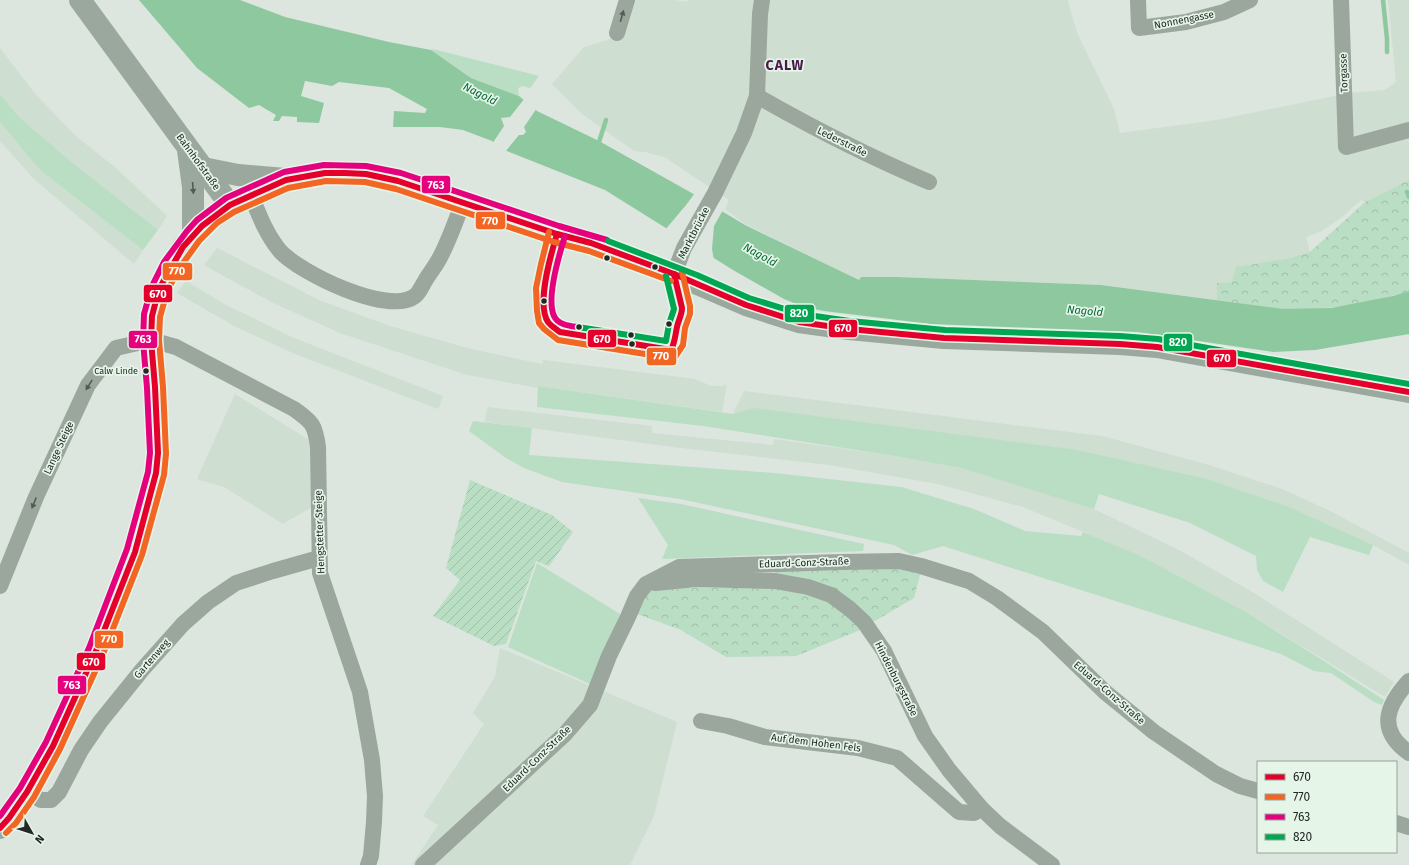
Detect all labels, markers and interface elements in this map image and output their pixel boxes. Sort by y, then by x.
street label: Nonnengasse [1153,8,1215,32]
one-way arrow [619,10,625,22]
street label: Torgasse [1337,53,1351,93]
district label: CALW [766,57,804,74]
water label: Nagold [461,80,499,108]
street label: Lederstraße [815,125,869,159]
street label: Bahnhofstraße [173,131,223,193]
line badge: 763 [421,175,451,194]
text: 763 [428,179,445,192]
one-way arrow [189,182,196,194]
street label: Marktbrücke [676,205,712,261]
line badge: 770 [475,211,506,230]
text: 770 [482,215,499,228]
water label: Nagold [741,241,779,270]
unlabelled marker [602,253,612,263]
line badge: 770 [162,262,193,281]
unlabelled marker [650,262,660,272]
text: 770 [169,265,186,278]
line badge: 670 [143,284,173,303]
text: 670 [149,288,167,301]
unlabelled marker [539,296,549,306]
water label: Nagold [1066,303,1104,319]
line badge: 820 [784,304,815,323]
text: 820 [790,307,809,320]
unlabelled marker [664,319,674,329]
line badge: 670 [828,319,858,338]
unlabelled marker [574,322,584,332]
text: 670 [834,322,852,335]
line badge: 670 [587,329,617,348]
line badge: 763 [128,330,158,349]
unlabelled marker [626,330,636,340]
text: 763 [135,333,152,346]
text: 670 [593,333,611,346]
line badge: 820 [1163,333,1193,352]
text: 820 [1169,336,1188,349]
unlabelled marker [627,339,637,349]
line badge: 770 [646,347,677,366]
line badge: 670 [1206,349,1237,368]
text: 770 [653,350,670,363]
text: 670 [1213,352,1231,365]
place label: Calw Linde [94,366,138,376]
marker: Calw Linde [141,366,151,376]
one-way arrow [86,379,93,391]
street label: Lange Steige [42,420,76,476]
street label: Hengstetter Steige [313,490,327,574]
one-way arrow [31,497,37,508]
street label: Eduard-Conz-Straße [759,555,849,571]
line badge: 770 [94,630,124,649]
text: 770 [101,633,118,646]
street label: Gartenweg [132,636,173,681]
street label: Hindenburgstraße [872,640,920,718]
line badge: 670 [76,652,106,671]
text: 670 [82,656,100,669]
street label: Eduard-Conz-Straße [1071,659,1147,727]
line badge: 763 [57,675,87,695]
text: 763 [64,679,81,692]
street label: Eduard-Conz-Straße [500,723,574,795]
street label: Auf dem Hohen Fels [770,732,862,754]
legend [1257,761,1397,853]
text: 670 [1293,770,1311,784]
text: 770 [1293,790,1311,804]
text: 763 [1293,810,1310,824]
north arrow [12,813,52,853]
text: 820 [1293,830,1312,844]
text: N [32,832,47,846]

